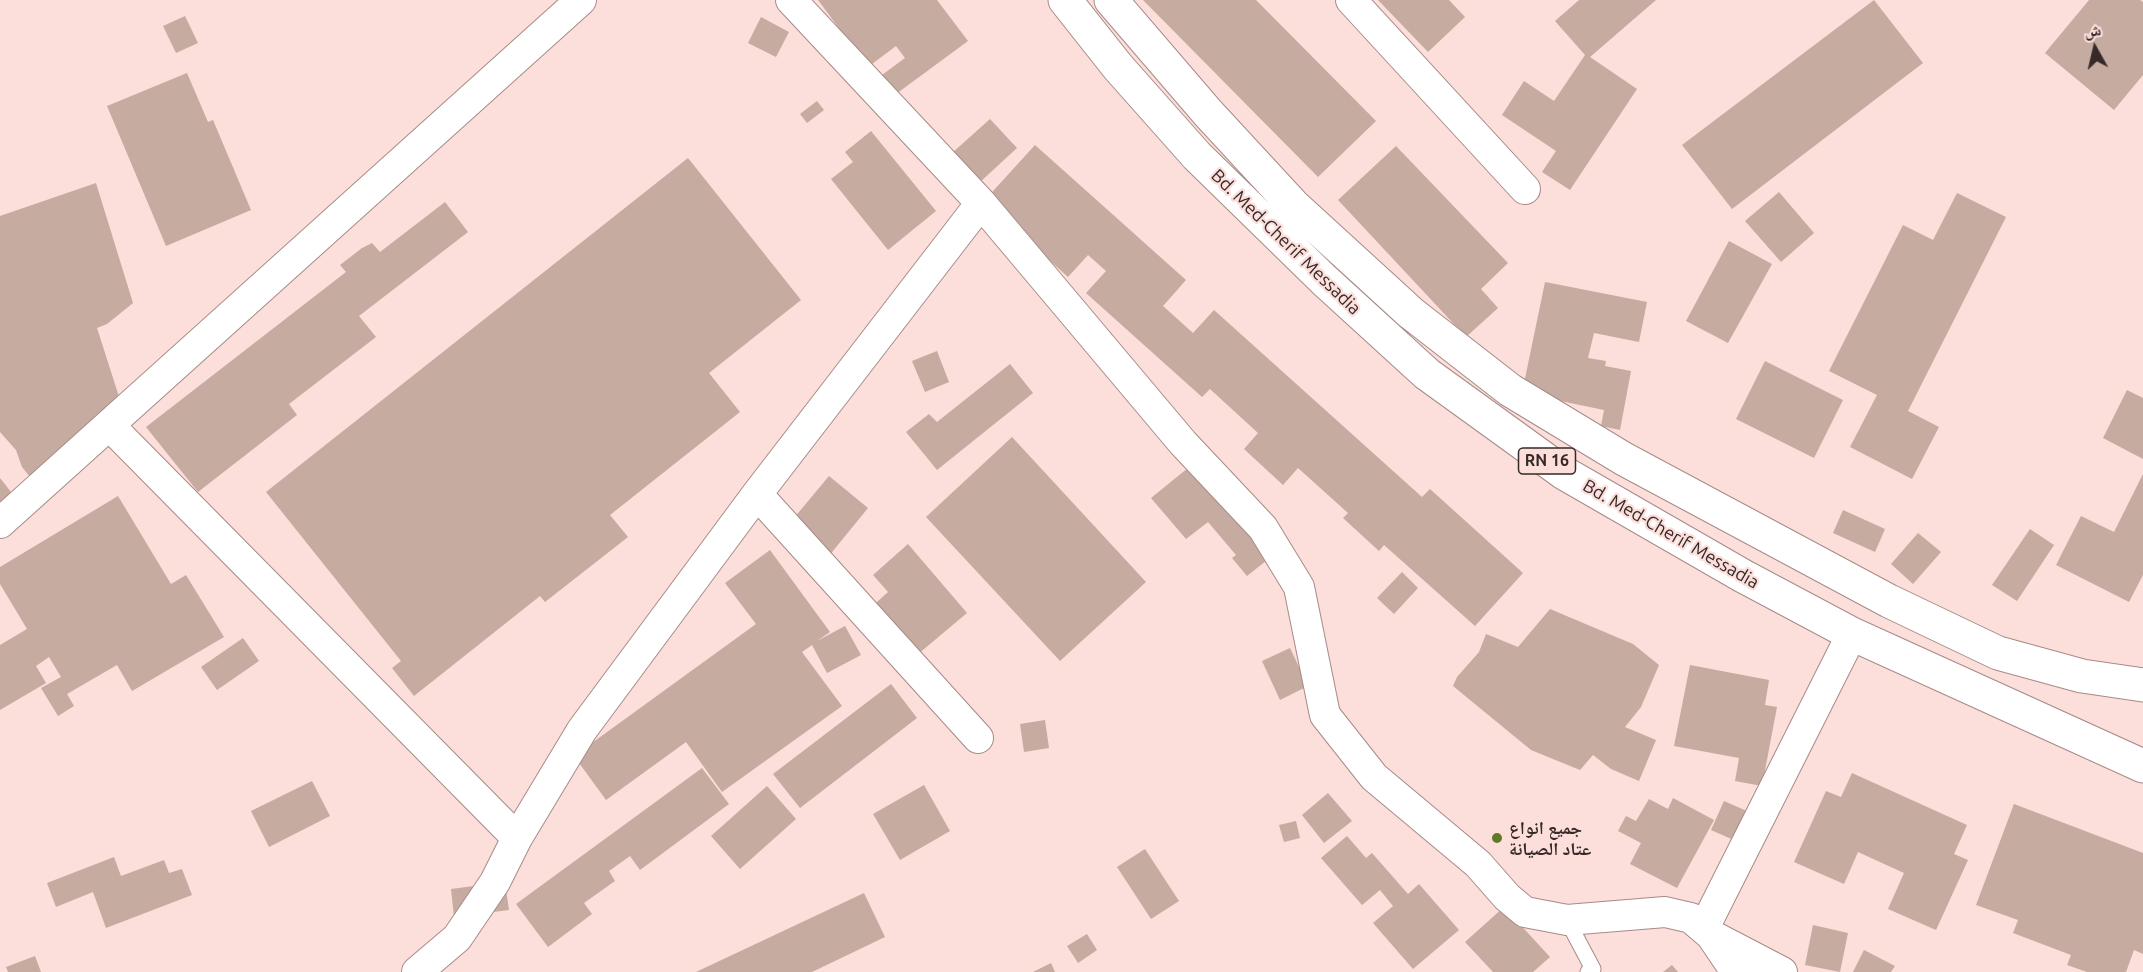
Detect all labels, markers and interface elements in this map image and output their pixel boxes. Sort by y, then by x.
north arrow [2065,18,2125,78]
text: ش [2083,20,2102,40]
street label: Bd. Med-Cherif Messadia [1207,165,1365,319]
road number: RN 16 [1518,448,1576,474]
street label: Bd. Med-Cherif Messadia [1579,475,1763,593]
place label: جميع انواع عتاد الصيانة [1509,817,1591,860]
marker: جميع انواع عتاد الصيانة [1490,831,1504,845]

